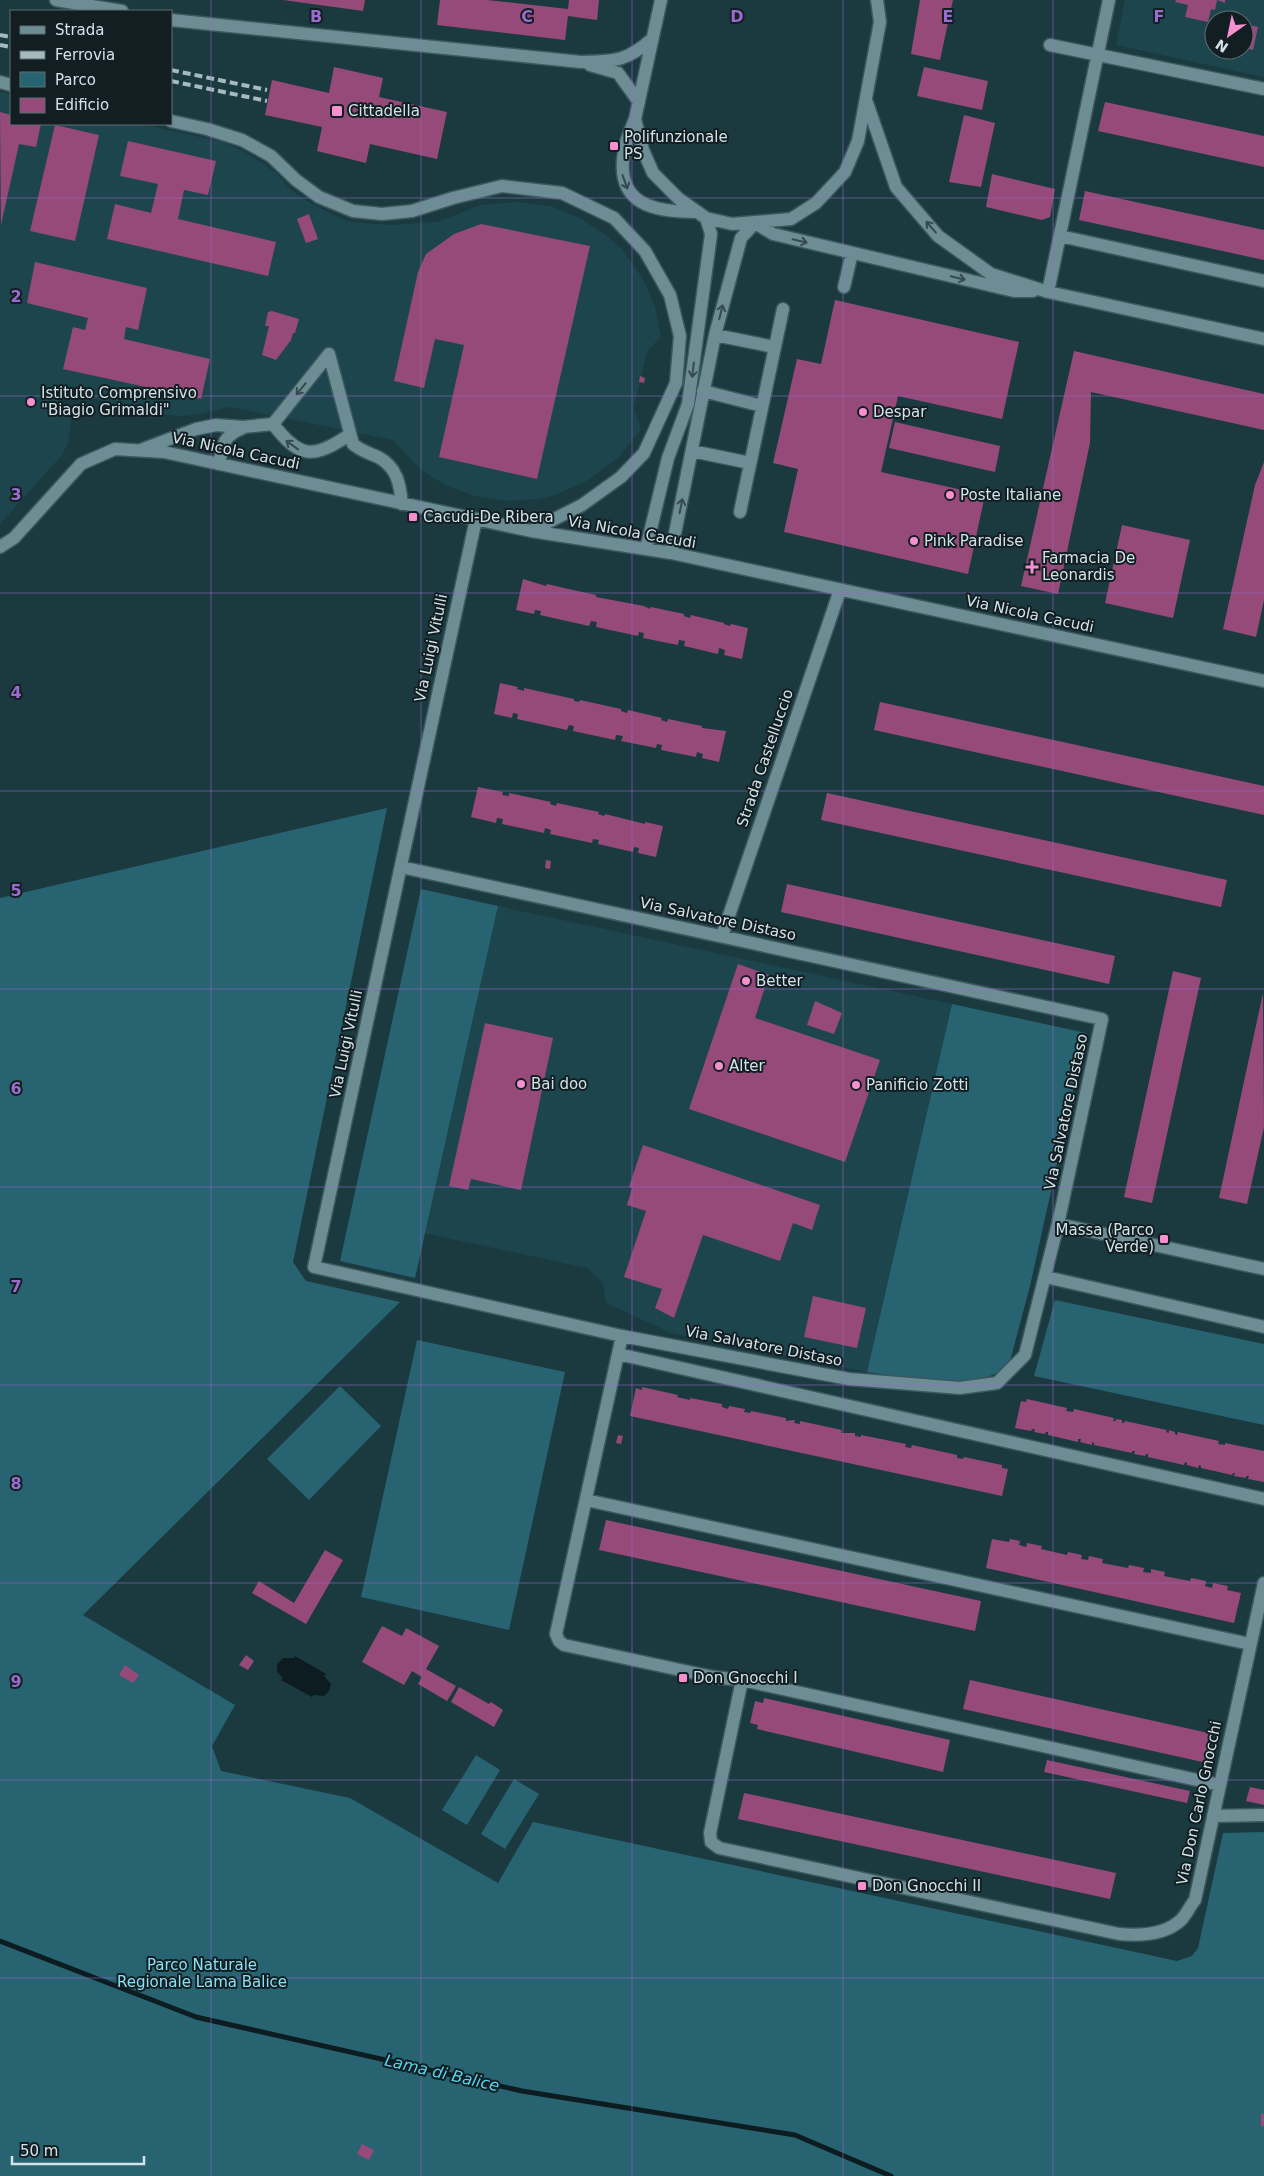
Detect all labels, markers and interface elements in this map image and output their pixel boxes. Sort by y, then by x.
text: B [310,7,322,26]
text: C [521,7,533,26]
text: D [730,7,744,26]
text: E [943,7,953,26]
text: F [1154,7,1164,26]
legend [10,10,172,125]
north arrow [1204,10,1254,60]
text: Strada [55,21,104,39]
text: N [1213,36,1231,56]
text: Ferrovia [55,46,115,64]
text: Parco [55,71,96,89]
text: Edificio [55,96,109,114]
place label: Cittadella [348,102,420,120]
marker: Cittadella [330,104,344,118]
place label: Polifunzionale PS [624,128,728,163]
marker: Polifunzionale PS [608,140,620,152]
one-way arrow [621,174,631,190]
one-way arrow [925,221,937,234]
one-way arrow [791,237,807,246]
one-way arrow [950,274,966,283]
text: 2 [10,287,22,306]
one-way arrow [717,305,726,321]
one-way arrow [688,362,698,378]
one-way arrow [296,382,307,395]
place label: Istituto Comprensivo "Biagio Grimaldi" [41,384,197,419]
marker: Istituto Comprensivo "Biagio Grimaldi" [25,396,37,408]
place label: Despar [873,403,927,421]
marker: Despar [857,406,869,418]
street label: Via Nicola Cacudi [170,429,302,473]
one-way arrow [285,440,299,450]
text: 3 [10,485,22,504]
place label: Poste Italiane [960,486,1061,504]
marker: Poste Italiane [944,489,956,501]
one-way arrow [676,498,686,514]
place label: Cacudi-De Ribera [423,508,554,526]
marker: Cacudi-De Ribera [407,511,419,523]
street label: Via Nicola Cacudi [566,512,698,552]
place label: Pink Paradise [924,532,1024,550]
marker: Pink Paradise [908,535,920,547]
place label: Farmacia De Leonardis [1042,549,1135,584]
marker: Farmacia De Leonardis [1026,561,1038,573]
street label: Via Luigi Vitulli [411,592,451,704]
street label: Via Nicola Cacudi [964,592,1096,636]
text: 4 [10,683,22,702]
street label: Strada Castelluccio [733,687,797,829]
text: 5 [10,881,22,900]
street label: Via Salvatore Distaso [638,894,798,944]
place label: Better [756,972,804,990]
marker: Better [740,975,752,987]
street label: Via Luigi Vitulli [326,988,366,1100]
street label: Via Salvatore Distaso [1041,1032,1091,1192]
place label: Alter [729,1057,766,1075]
marker: Alter [713,1060,725,1072]
place label: Bai doo [531,1075,587,1093]
place label: Panificio Zotti [866,1076,968,1094]
marker: Bai doo [515,1078,527,1090]
text: 6 [10,1079,22,1098]
marker: Panificio Zotti [850,1079,862,1091]
place label: Massa (Parco Verde) [1056,1221,1154,1256]
marker: Massa (Parco Verde) [1158,1233,1170,1245]
text: 7 [10,1277,22,1296]
street label: Via Salvatore Distaso [684,1322,844,1370]
text: 8 [10,1474,22,1493]
place label: Don Gnocchi I [693,1669,798,1687]
text: 9 [10,1672,22,1691]
marker: Don Gnocchi I [677,1672,689,1684]
street label: Via Don Carlo Gnocchi [1173,1719,1225,1887]
place label: Don Gnocchi II [872,1877,981,1895]
marker: Don Gnocchi II [856,1880,868,1892]
park label: Parco Naturale Regionale Lama Balice [117,1956,287,1991]
water label: Lama di Balice [383,2051,501,2095]
scale bar [12,2134,145,2166]
text: 50 m [20,2142,58,2160]

